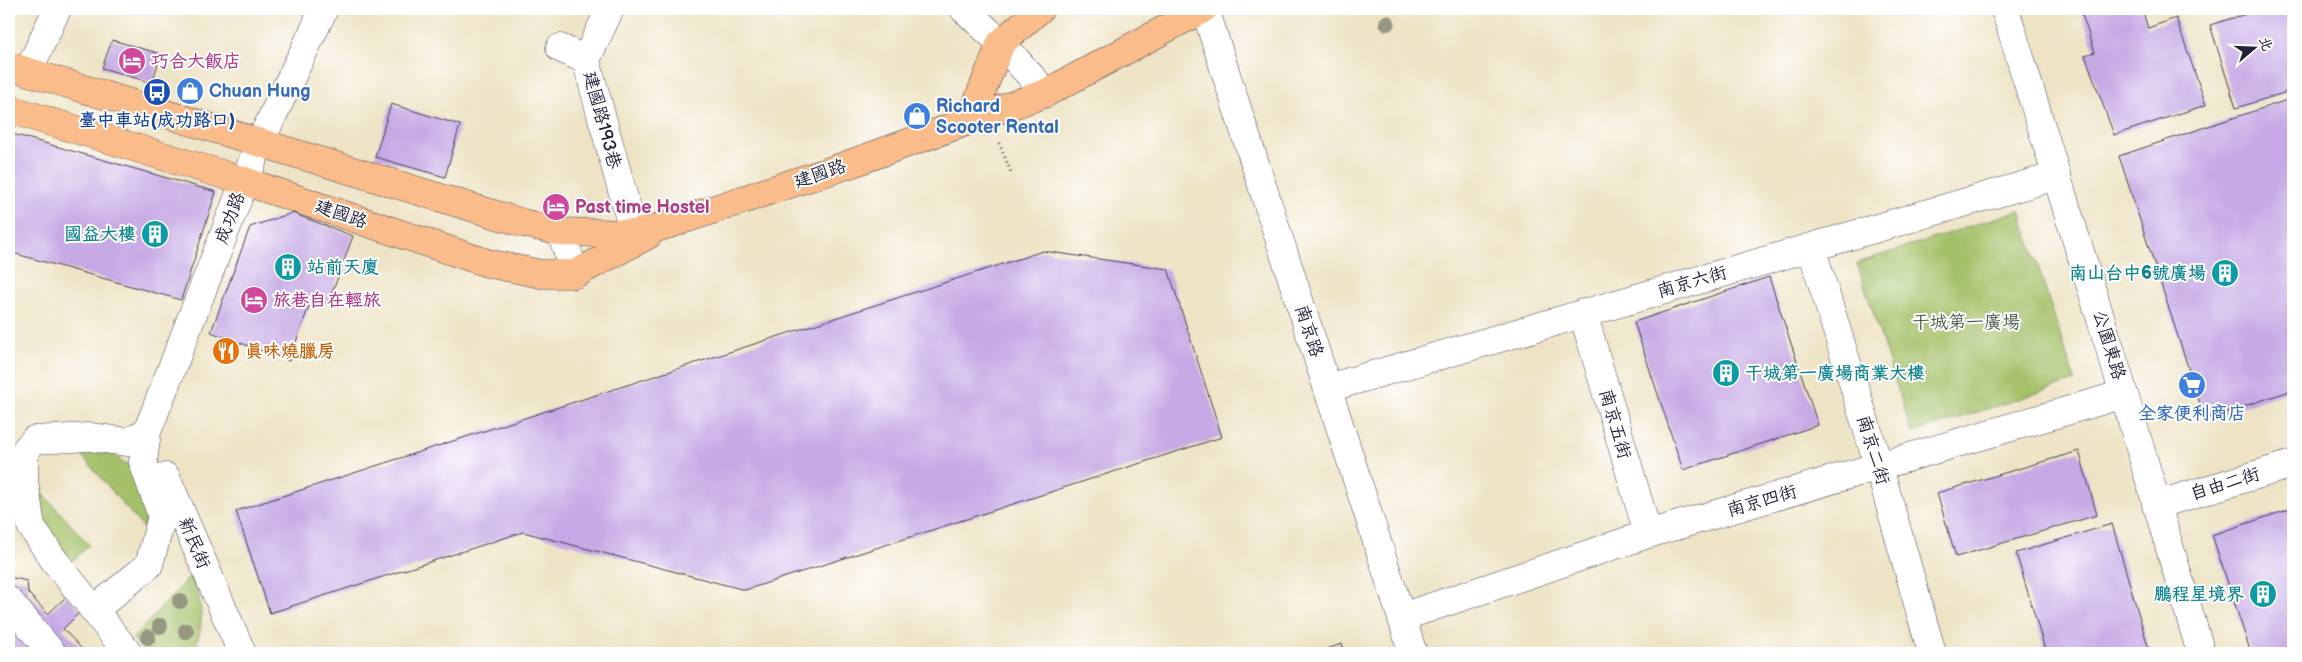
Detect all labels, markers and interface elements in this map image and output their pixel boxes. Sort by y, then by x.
north arrow [2230,22,2280,72]
text: 北 [2256,35,2276,53]
hotel icon: 巧合大飯店 [117,46,147,76]
place label: 巧合大飯店 [151,51,241,72]
street label: 建國路193巷 [579,69,625,171]
shop icon: Chuan Hung [175,76,205,106]
bus stop icon: 臺中車站(成功路口) [142,77,172,107]
place label: Chuan Hung [209,81,311,102]
place label: Richard Scooter Rental [936,96,1059,138]
shop icon: Richard Scooter Rental [902,101,932,131]
place label: 臺中車站(成功路口) [79,110,235,131]
street label: 建國路 [791,155,849,193]
street label: 成功路 [211,189,249,247]
hotel icon: Past time Hostel [541,192,571,222]
street label: 建國路 [312,195,370,233]
place label: Past time Hostel [575,197,710,218]
building icon: 國益大樓 [140,219,170,249]
place label: 國益大樓 [64,224,136,245]
building icon: 站前天廈 [273,252,303,282]
place label: 站前天廈 [307,257,379,278]
building icon: 南山台中6號廣場 [2210,258,2240,288]
street label: 南京六街 [1655,262,1729,302]
place label: 南山台中6號廣場 [2069,263,2206,284]
hotel icon: 旅巷自在輕旅 [239,285,269,315]
place label: 旅巷自在輕旅 [273,290,381,311]
street label: 南京路 [1291,302,1327,360]
street label: 公園東路 [2088,308,2130,382]
park label: 干城第一廣場 [1912,312,2020,333]
restaurant icon: 真味燒臘房 [211,336,241,366]
place label: 真味燒臘房 [245,341,335,362]
building icon: 干城第一廣場商業大樓 [1711,358,1741,388]
place label: 干城第一廣場商業大樓 [1745,363,1925,384]
supermarket icon: 全家便利商店 [2177,370,2207,400]
street label: 南京五街 [1595,387,1635,461]
place label: 全家便利商店 [2138,403,2246,424]
street label: 南京二街 [1852,413,1894,487]
street label: 自由二街 [2188,463,2262,505]
street label: 南京四街 [1725,481,1799,521]
street label: 新民街 [174,514,214,572]
building icon: 鵬程星境界 [2248,579,2278,609]
place label: 鵬程星境界 [2154,584,2244,605]

